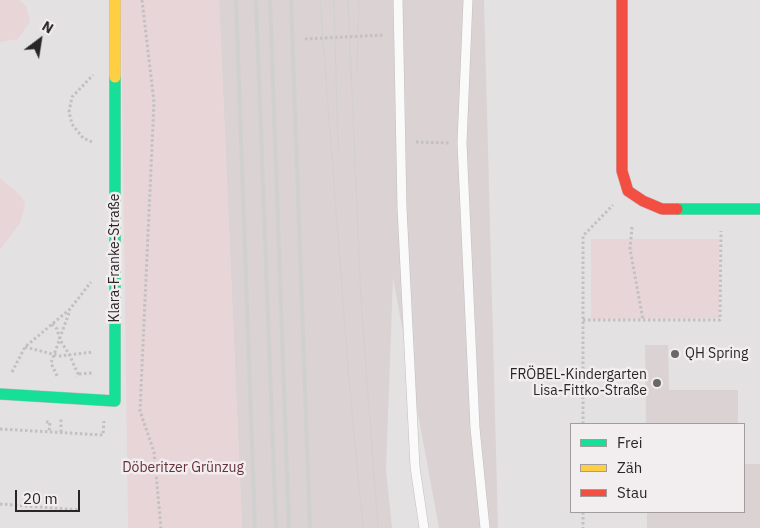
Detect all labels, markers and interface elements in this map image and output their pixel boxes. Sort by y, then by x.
north arrow [15,15,65,65]
text: N [39,17,57,37]
street label: Klara-Franke-Straße [107,194,123,322]
place label: QH Spring [685,346,748,362]
marker: QH Spring [669,348,681,360]
place label: FRÖBEL-Kindergarten Lisa-Fittko-Straße [510,367,647,400]
marker: FRÖBEL-Kindergarten Lisa-Fittko-Straße [651,377,663,389]
legend [570,423,745,513]
text: Frei [617,433,643,452]
text: Zäh [617,458,642,477]
park label: Döberitzer Grünzug [122,460,244,476]
scale bar [18,480,82,512]
text: Stau [617,483,648,502]
text: 20 m [23,489,58,508]

